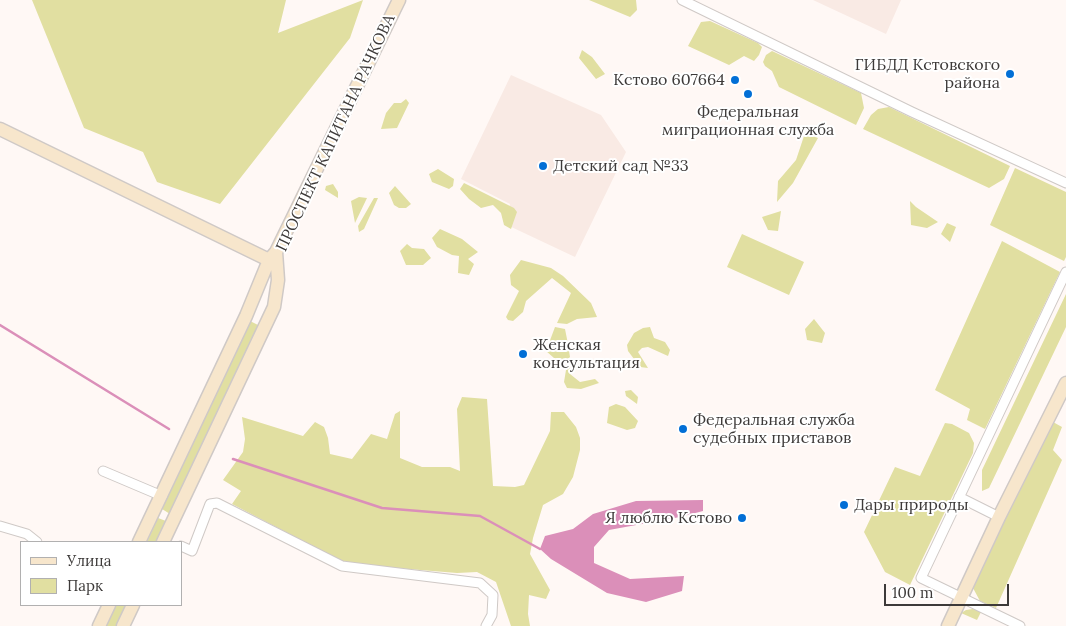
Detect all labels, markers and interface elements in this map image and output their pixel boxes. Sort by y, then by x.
street label: ПРОСПЕКТ КАПИТАНА РАЧКОВА [273,11,399,255]
place label: ГИБДД Кстовского района [855,55,1000,93]
marker: ГИБДД Кстовского района [1004,68,1016,80]
place label: Кстово 607664 [613,70,725,90]
marker: Кстово 607664 [729,74,741,86]
marker: Федеральная миграционная служба [742,88,754,100]
place label: Федеральная миграционная служба [662,102,834,140]
place label: Детский сад №33 [553,156,689,176]
marker: Детский сад №33 [537,160,549,172]
place label: Женская консультация [533,335,640,373]
marker: Женская консультация [517,348,529,360]
place label: Федеральная служба судебных приставов [693,410,855,448]
marker: Федеральная служба судебных приставов [677,423,689,435]
place label: Дары природы [854,495,969,515]
marker: Дары природы [838,499,850,511]
place label: Я люблю Кстово [605,508,732,528]
marker: Я люблю Кстово [736,512,748,524]
legend [20,541,182,606]
text: Улица [67,551,111,570]
scale bar [886,574,1011,606]
text: Парк [67,576,103,595]
text: 100 m [892,583,933,602]

